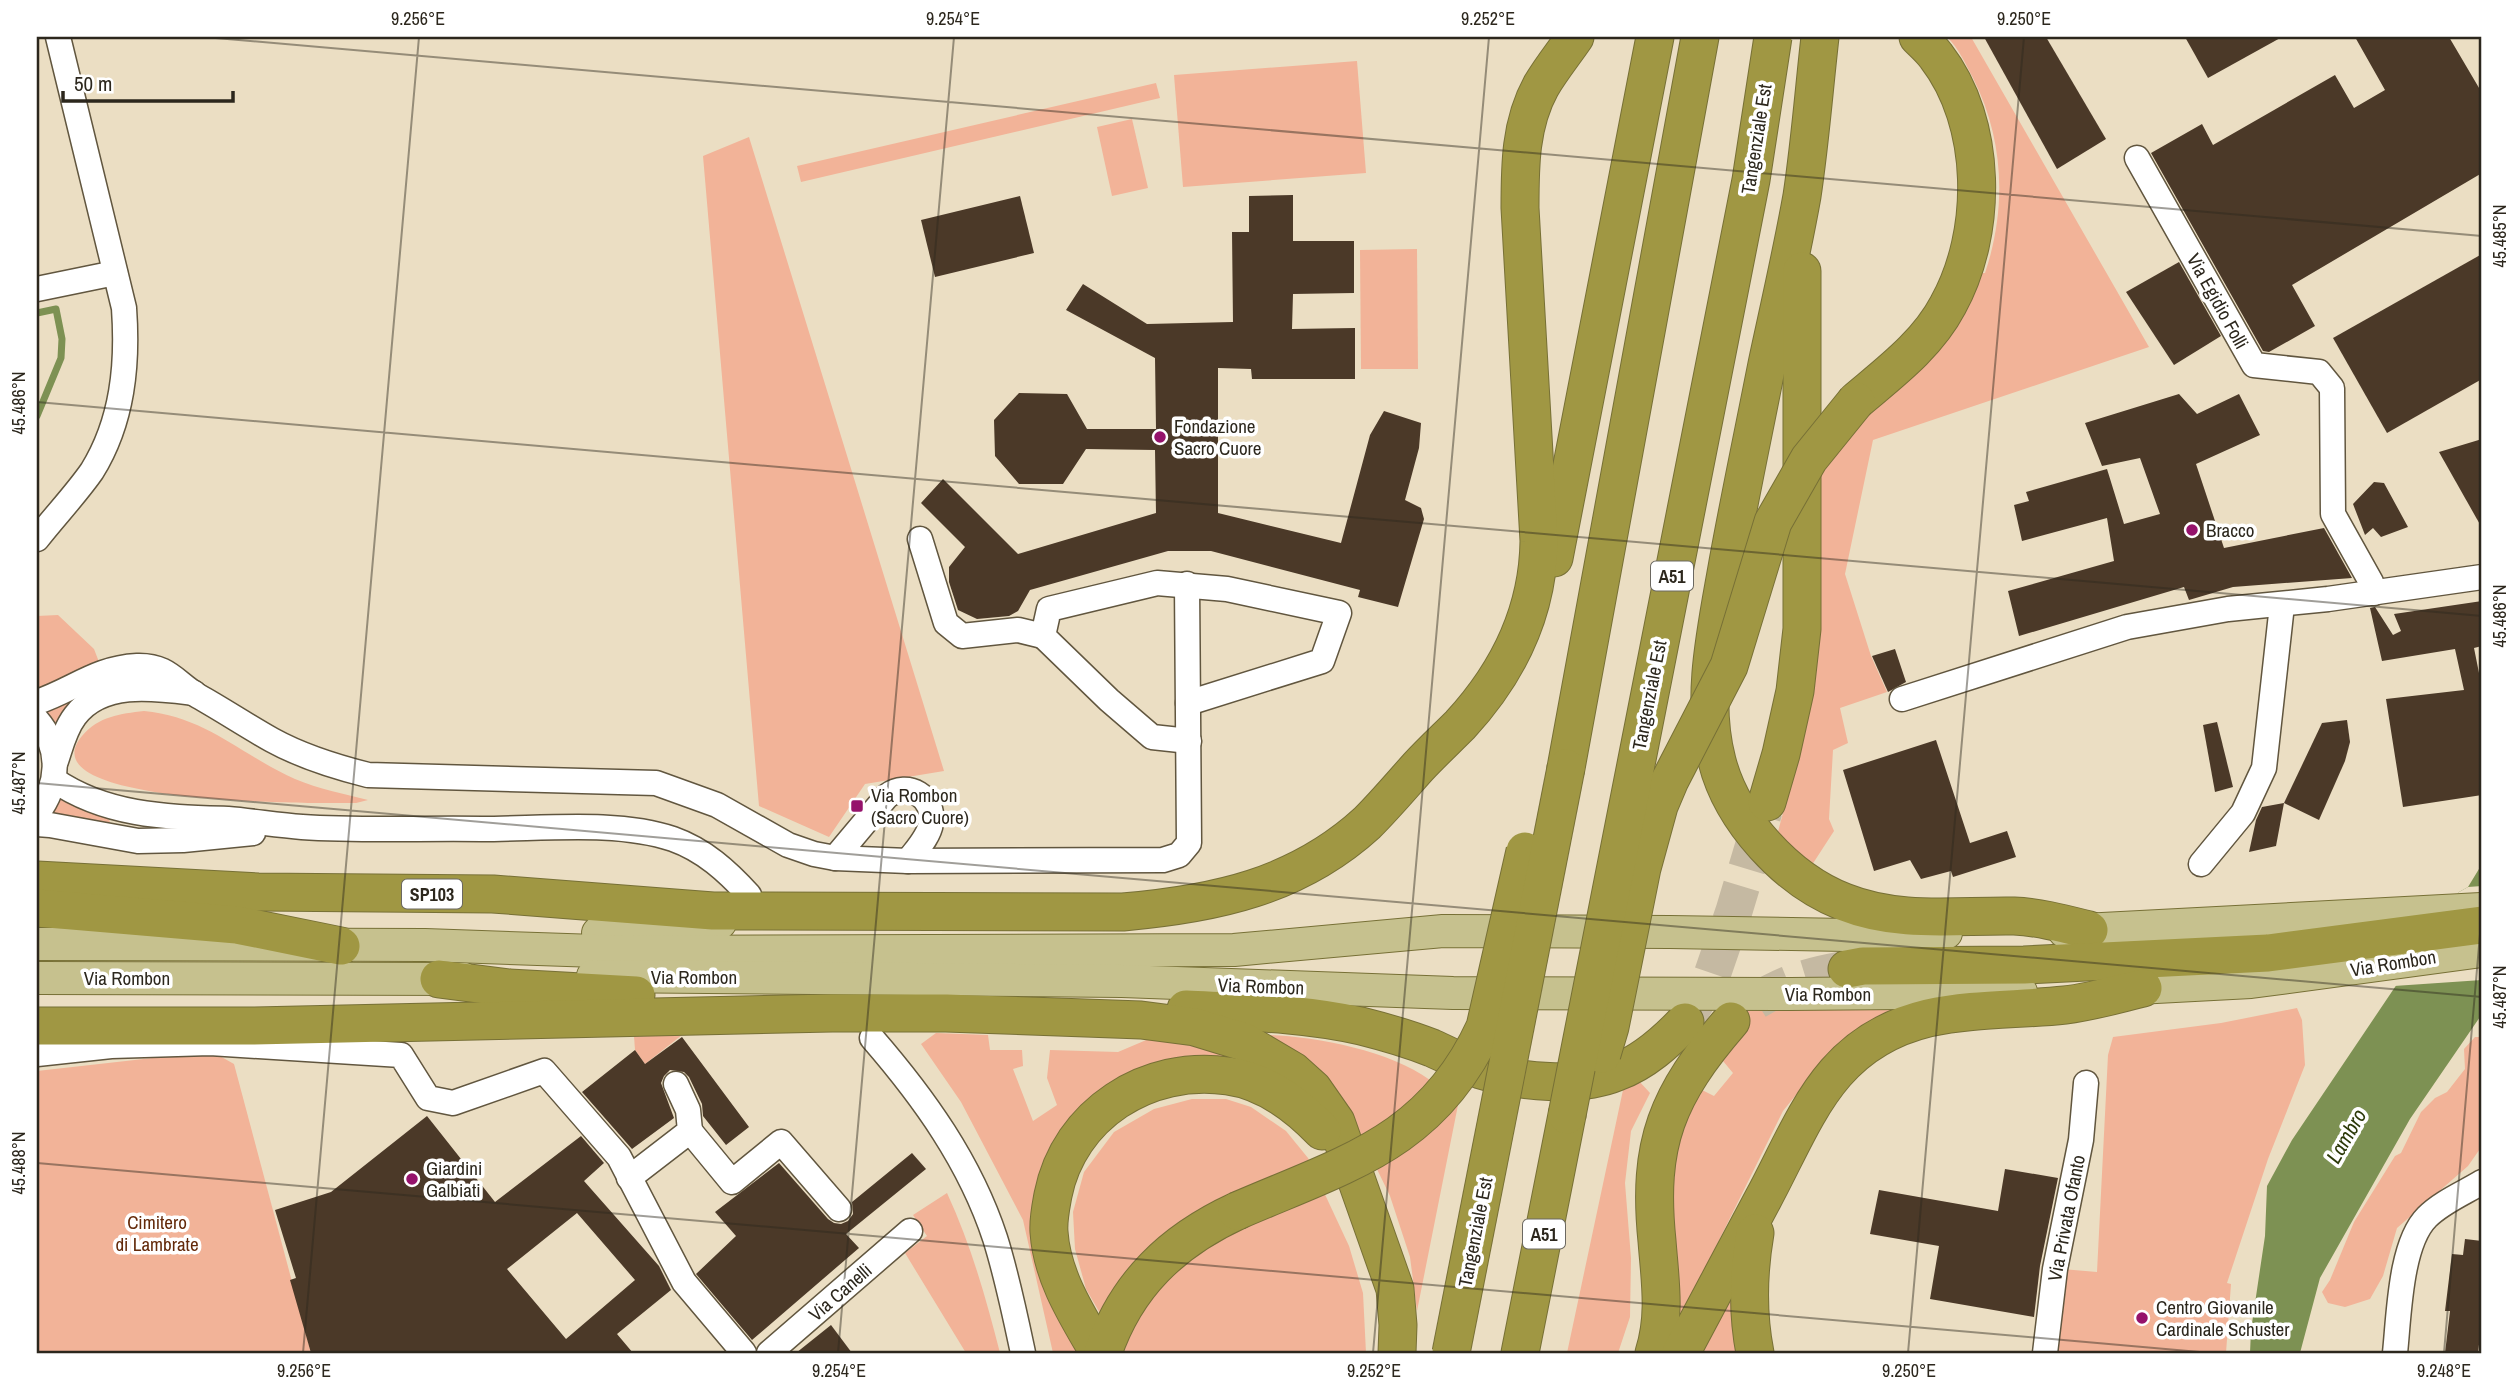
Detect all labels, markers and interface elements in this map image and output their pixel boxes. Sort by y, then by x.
text: 9.256°E [391,6,445,31]
text: 9.254°E [926,6,980,31]
text: 9.252°E [1461,6,1515,31]
text: 9.250°E [1997,6,2051,31]
scale bar [63,60,233,104]
text: 50 m [74,69,112,98]
street label: Tangenziale Est [1734,81,1778,196]
text: 45.485°N [2487,205,2512,268]
street label: Via Egidio Folli [2181,249,2255,353]
text: 45.486°N [6,372,31,435]
place label: Fondazione Sacro Cuore [1174,413,1261,461]
marker: Fondazione Sacro Cuore [1152,429,1168,445]
place label: Bracco [2206,517,2255,543]
marker: Bracco [2184,522,2200,538]
road number: A51 [1651,562,1693,590]
text: 45.486°N [2487,585,2512,648]
street label: Tangenziale Est [1626,637,1672,752]
text: 45.487°N [6,752,31,815]
place label: Via Rombon (Sacro Cuore) [871,782,969,830]
marker: Via Rombon (Sacro Cuore) [849,798,865,814]
road number: SP103 [402,880,462,908]
street label: Via Rombon [2348,943,2438,983]
street label: Via Rombon [651,964,737,990]
street label: Via Rombon [84,965,170,991]
text: 45.487°N [2487,966,2512,1029]
street label: Via Rombon [1217,972,1305,1000]
street label: Via Rombon [1785,981,1871,1007]
water label: Lambro [2319,1103,2373,1169]
text: 45.488°N [6,1132,31,1195]
street label: Via Privata Ofanto [2041,1153,2091,1283]
place label: Giardini Galbiati [426,1155,482,1203]
marker: Giardini Galbiati [404,1171,420,1187]
street label: Tangenziale Est [1452,1174,1498,1289]
park label: Cimitero di Lambrate [115,1209,199,1257]
road number: A51 [1523,1219,1565,1248]
street label: Via Canelli [803,1257,877,1327]
place label: Centro Giovanile Cardinale Schuster [2156,1294,2290,1342]
marker: Centro Giovanile Cardinale Schuster [2134,1310,2150,1326]
text: 9.256°E [277,1358,331,1383]
text: 9.254°E [812,1358,866,1383]
text: 9.252°E [1347,1358,1401,1383]
text: 9.250°E [1882,1358,1936,1383]
text: 9.248°E [2417,1358,2471,1383]

